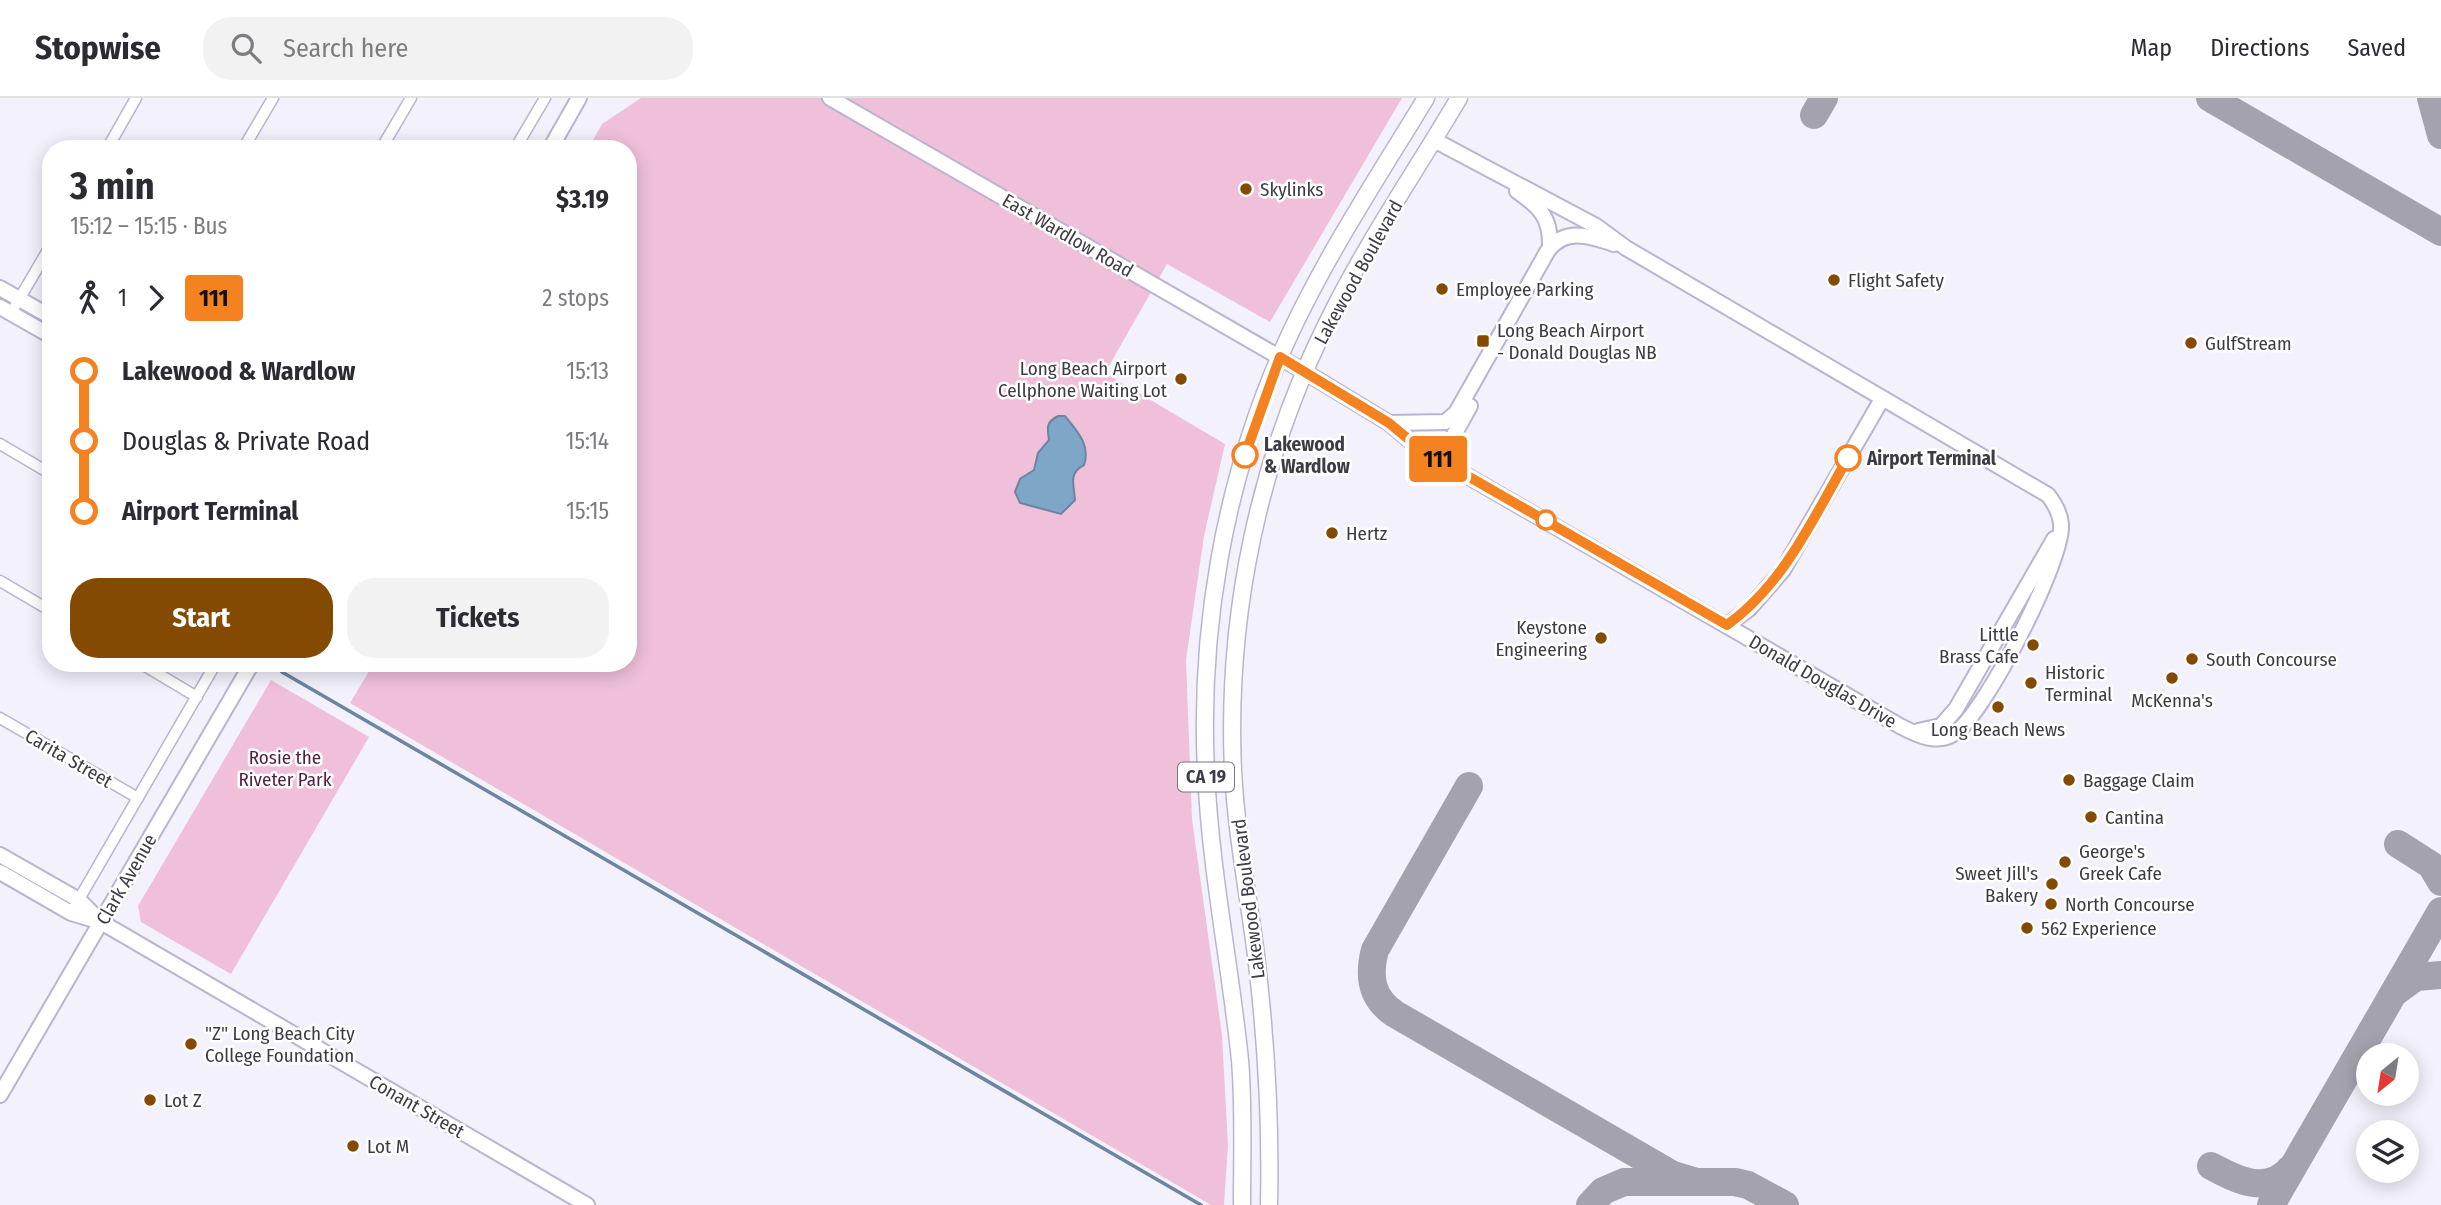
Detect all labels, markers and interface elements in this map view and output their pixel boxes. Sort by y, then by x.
search box [203,17,693,80]
text: Stopwise [35,28,161,68]
icon: search [227,29,265,67]
text: Search here [283,33,408,64]
text: Map [2131,34,2172,62]
text: Directions [2210,34,2309,62]
text: Saved [2347,34,2406,62]
text: 3 min [70,163,155,209]
place label: Skylinks [1260,178,1323,201]
marker: Skylinks [1238,181,1254,197]
text: $3.19 [556,184,609,215]
street label: East Wardlow Road [998,189,1137,282]
street label: Lakewood Boulevard [1309,196,1408,348]
text: 15:12 – 15:15 · Bus [70,212,227,240]
place label: Flight Safety [1848,269,1944,292]
marker: Flight Safety [1826,272,1842,288]
place label: Employee Parking [1456,278,1593,301]
icon: walk [70,279,108,317]
icon: forward [137,279,175,317]
marker: Employee Parking [1434,281,1450,297]
text: 1 [118,284,127,312]
text: 111 [199,284,229,312]
text: 2 stops [542,284,609,312]
place label: Long Beach Airport - Donald Douglas NB [1497,319,1657,364]
place label: GulfStream [2205,332,2292,355]
marker: Long Beach Airport - Donald Douglas NB [1475,333,1491,349]
marker: GulfStream [2183,335,2199,351]
text: Lakewood & Wardlow [122,356,355,387]
text: 15:13 [566,357,609,385]
place label: Long Beach Airport Cellphone Waiting Lot [998,357,1168,402]
marker: Long Beach Airport Cellphone Waiting Lot [1173,371,1189,387]
text: Douglas & Private Road [122,426,370,457]
text: 15:14 [565,427,609,455]
place label: Lakewood & Wardlow [1264,433,1350,478]
line badge: 111 [1398,436,1478,482]
marker: Lakewood & Wardlow [1232,442,1258,468]
text: 111 [1423,445,1453,473]
marker: Airport Terminal [1835,445,1861,471]
place label: Airport Terminal [1866,447,1997,470]
text: Airport Terminal [122,496,298,527]
text: 15:15 [566,497,609,525]
unlabelled marker [1536,510,1556,530]
place label: Hertz [1346,522,1388,545]
marker: Hertz [1324,525,1340,541]
button: Start [70,578,333,658]
button: Tickets [347,578,609,658]
place label: Keystone Engineering [1495,616,1587,661]
place label: Little Brass Cafe [1939,623,2019,668]
marker: Keystone Engineering [1593,630,1609,646]
street label: Donald Douglas Drive [1745,630,1901,733]
marker: Little Brass Cafe [2025,637,2041,653]
place label: South Concourse [2206,648,2337,671]
marker: South Concourse [2184,651,2200,667]
place label: Historic Terminal [2045,661,2112,706]
marker: McKenna's [2164,670,2180,686]
marker: Historic Terminal [2023,675,2039,691]
place label: McKenna's [2131,689,2213,712]
marker: Long Beach News [1990,699,2006,715]
place label: Long Beach News [1931,718,2065,741]
street label: Carita Street [21,724,117,793]
park label: Rosie the Riveter Park [238,746,332,791]
road number: CA 19 [1178,762,1234,792]
place label: Baggage Claim [2083,769,2195,792]
marker: Baggage Claim [2061,772,2077,788]
place label: Cantina [2105,806,2164,829]
marker: Cantina [2083,809,2099,825]
street label: Lakewood Boulevard [1227,818,1270,980]
street label: Clark Avenue [91,830,162,929]
place label: George's Greek Cafe [2079,840,2162,885]
marker: George's Greek Cafe [2057,854,2073,870]
place label: Sweet Jill's Bakery [1955,862,2039,907]
marker: Sweet Jill's Bakery [2044,876,2060,892]
place label: North Concourse [2065,893,2195,916]
marker: North Concourse [2043,896,2059,912]
place label: 562 Experience [2041,917,2157,940]
marker: 562 Experience [2019,920,2035,936]
place label: "Z" Long Beach City College Foundation [205,1022,355,1067]
marker: "Z" Long Beach City College Foundation [183,1036,199,1052]
north arrow [2356,1043,2418,1106]
map controls [2356,1043,2419,1183]
street label: Conant Street [365,1070,469,1143]
place label: Lot Z [164,1089,202,1112]
marker: Lot Z [142,1092,158,1108]
button: layers [2356,1120,2419,1183]
place label: Lot M [367,1135,409,1158]
marker: Lot M [345,1138,361,1154]

